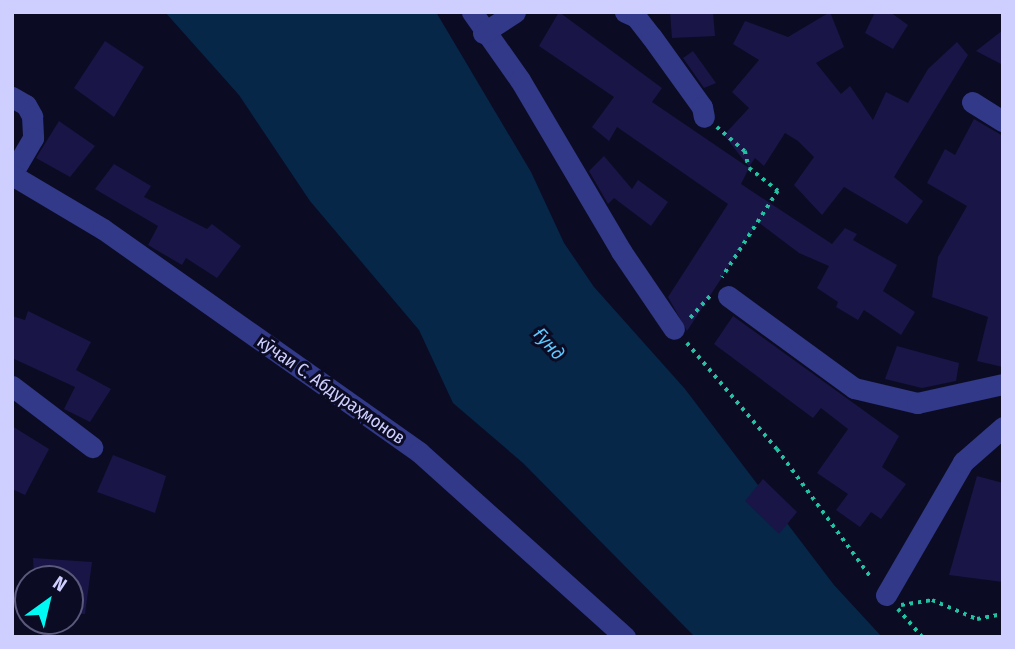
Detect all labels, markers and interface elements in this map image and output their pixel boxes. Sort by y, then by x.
water label: Ғунд [529,323,569,365]
street label: кӯчаи С. Абдураҳмонов [253,331,409,449]
north arrow [14,565,84,635]
text: N [49,571,71,597]

